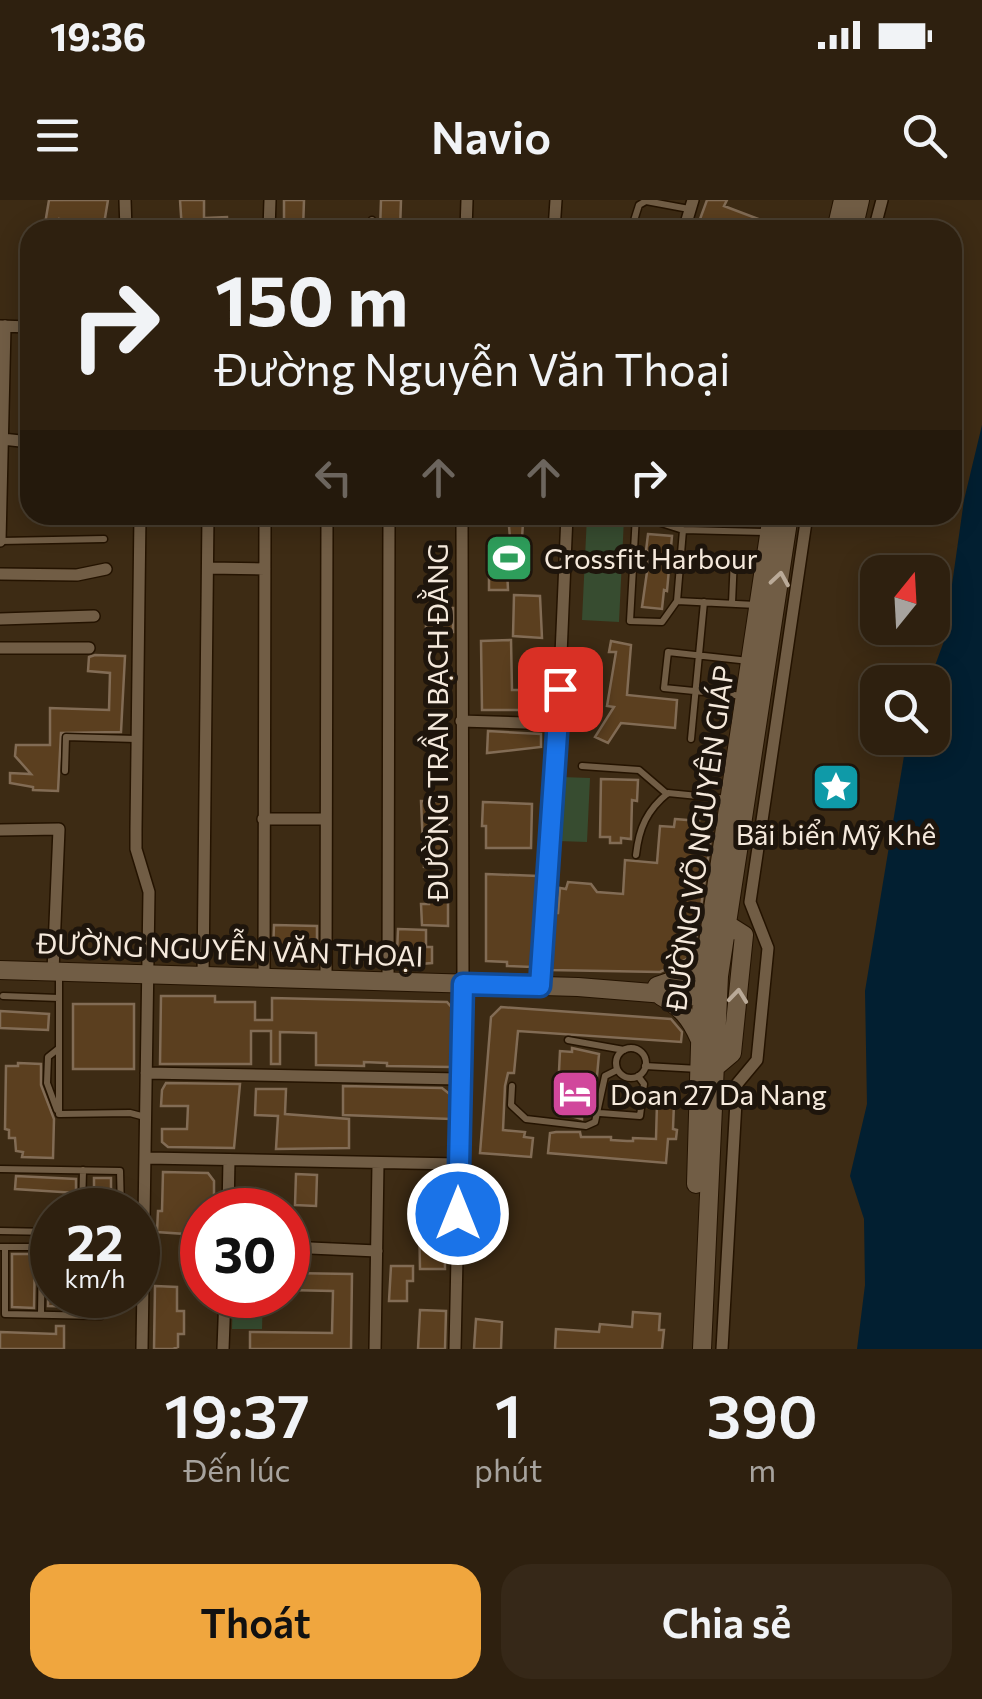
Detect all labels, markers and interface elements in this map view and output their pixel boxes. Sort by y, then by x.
text: 19:36 [50,12,146,59]
icon: menu [30,108,85,163]
text: Navio [431,108,551,163]
icon: search [897,108,952,163]
text: 150 m [215,255,408,340]
icon: right [50,260,180,390]
text: Đường Nguyễn Văn Thoại [215,340,731,395]
icon: left [306,450,361,505]
icon: ahead [411,450,466,505]
icon: ahead [516,450,571,505]
icon: right [621,450,676,505]
sports icon: Crossfit Harbour [483,532,535,584]
place label: Crossfit Harbour [544,541,758,575]
street label: ĐƯỜNG TRẦN BẠCH ĐẰNG [417,543,454,902]
north arrow [860,555,950,645]
map controls [860,555,950,755]
one-way arrow [768,570,789,587]
pin [518,647,603,732]
icon: arrive [533,662,588,717]
street label: ĐƯỜNG VÕ NGUYÊN GIÁP [658,663,740,1014]
button: search [860,665,950,755]
place icon: Bãi biển Mỹ Khê [810,761,862,813]
place label: Bãi biển Mỹ Khê [736,817,936,851]
street label: ĐƯỜNG NGUYỄN VĂN THOẠI [35,922,424,973]
one-way arrow [727,987,748,1003]
hotel icon: Doan 27 Da Nang [549,1068,601,1120]
place label: Doan 27 Da Nang [610,1077,827,1111]
position arrow [406,1162,510,1266]
speed limit sign: 30 [180,1188,310,1318]
text: 22 [67,1210,123,1271]
text: km/h [65,1263,125,1293]
text: 19:37 [164,1377,310,1450]
text: 1 [495,1377,522,1450]
text: 390 [707,1377,818,1450]
text: Đến lúc [184,1449,290,1489]
text: phút [474,1449,542,1489]
text: m [748,1449,776,1489]
button: Thoát [30,1564,481,1679]
button: Chia sẻ [501,1564,952,1679]

